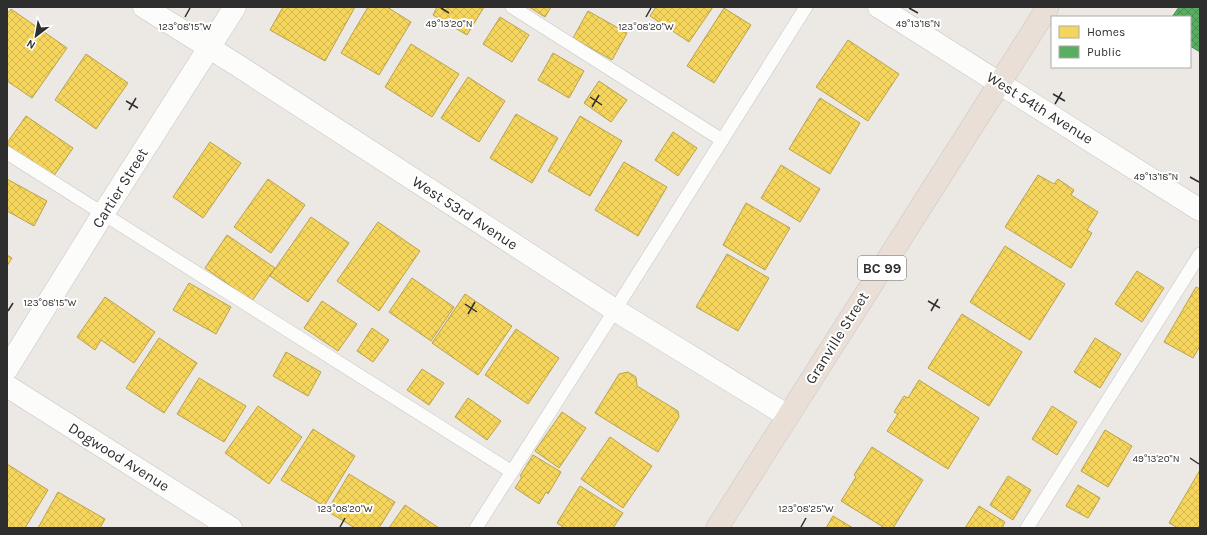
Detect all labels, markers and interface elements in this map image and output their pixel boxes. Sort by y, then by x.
north arrow [16,16,56,56]
legend [1051,16,1191,68]
text: 49°13'20"N [426,18,472,30]
text: 49°13'18"N [896,18,940,30]
text: 123°08'15"W [159,21,211,33]
text: 123°08'20"W [618,21,674,33]
text: Homes [1087,25,1125,39]
text: N [24,37,38,52]
text: Public [1087,45,1121,59]
street label: West 54th Avenue [983,68,1097,148]
street label: Cartier Street [88,144,152,231]
text: 49°13'18"N [1134,171,1178,183]
street label: West 53rd Avenue [409,172,521,254]
road number: BC 99 [858,256,906,280]
street label: Granville Street [801,288,873,387]
text: 123°08'15"W [24,297,76,309]
street label: Dogwood Avenue [65,419,173,495]
text: 49°13'20"N [1133,453,1179,465]
text: 123°08'20"W [317,503,373,515]
text: 123°08'25"W [778,503,834,515]

